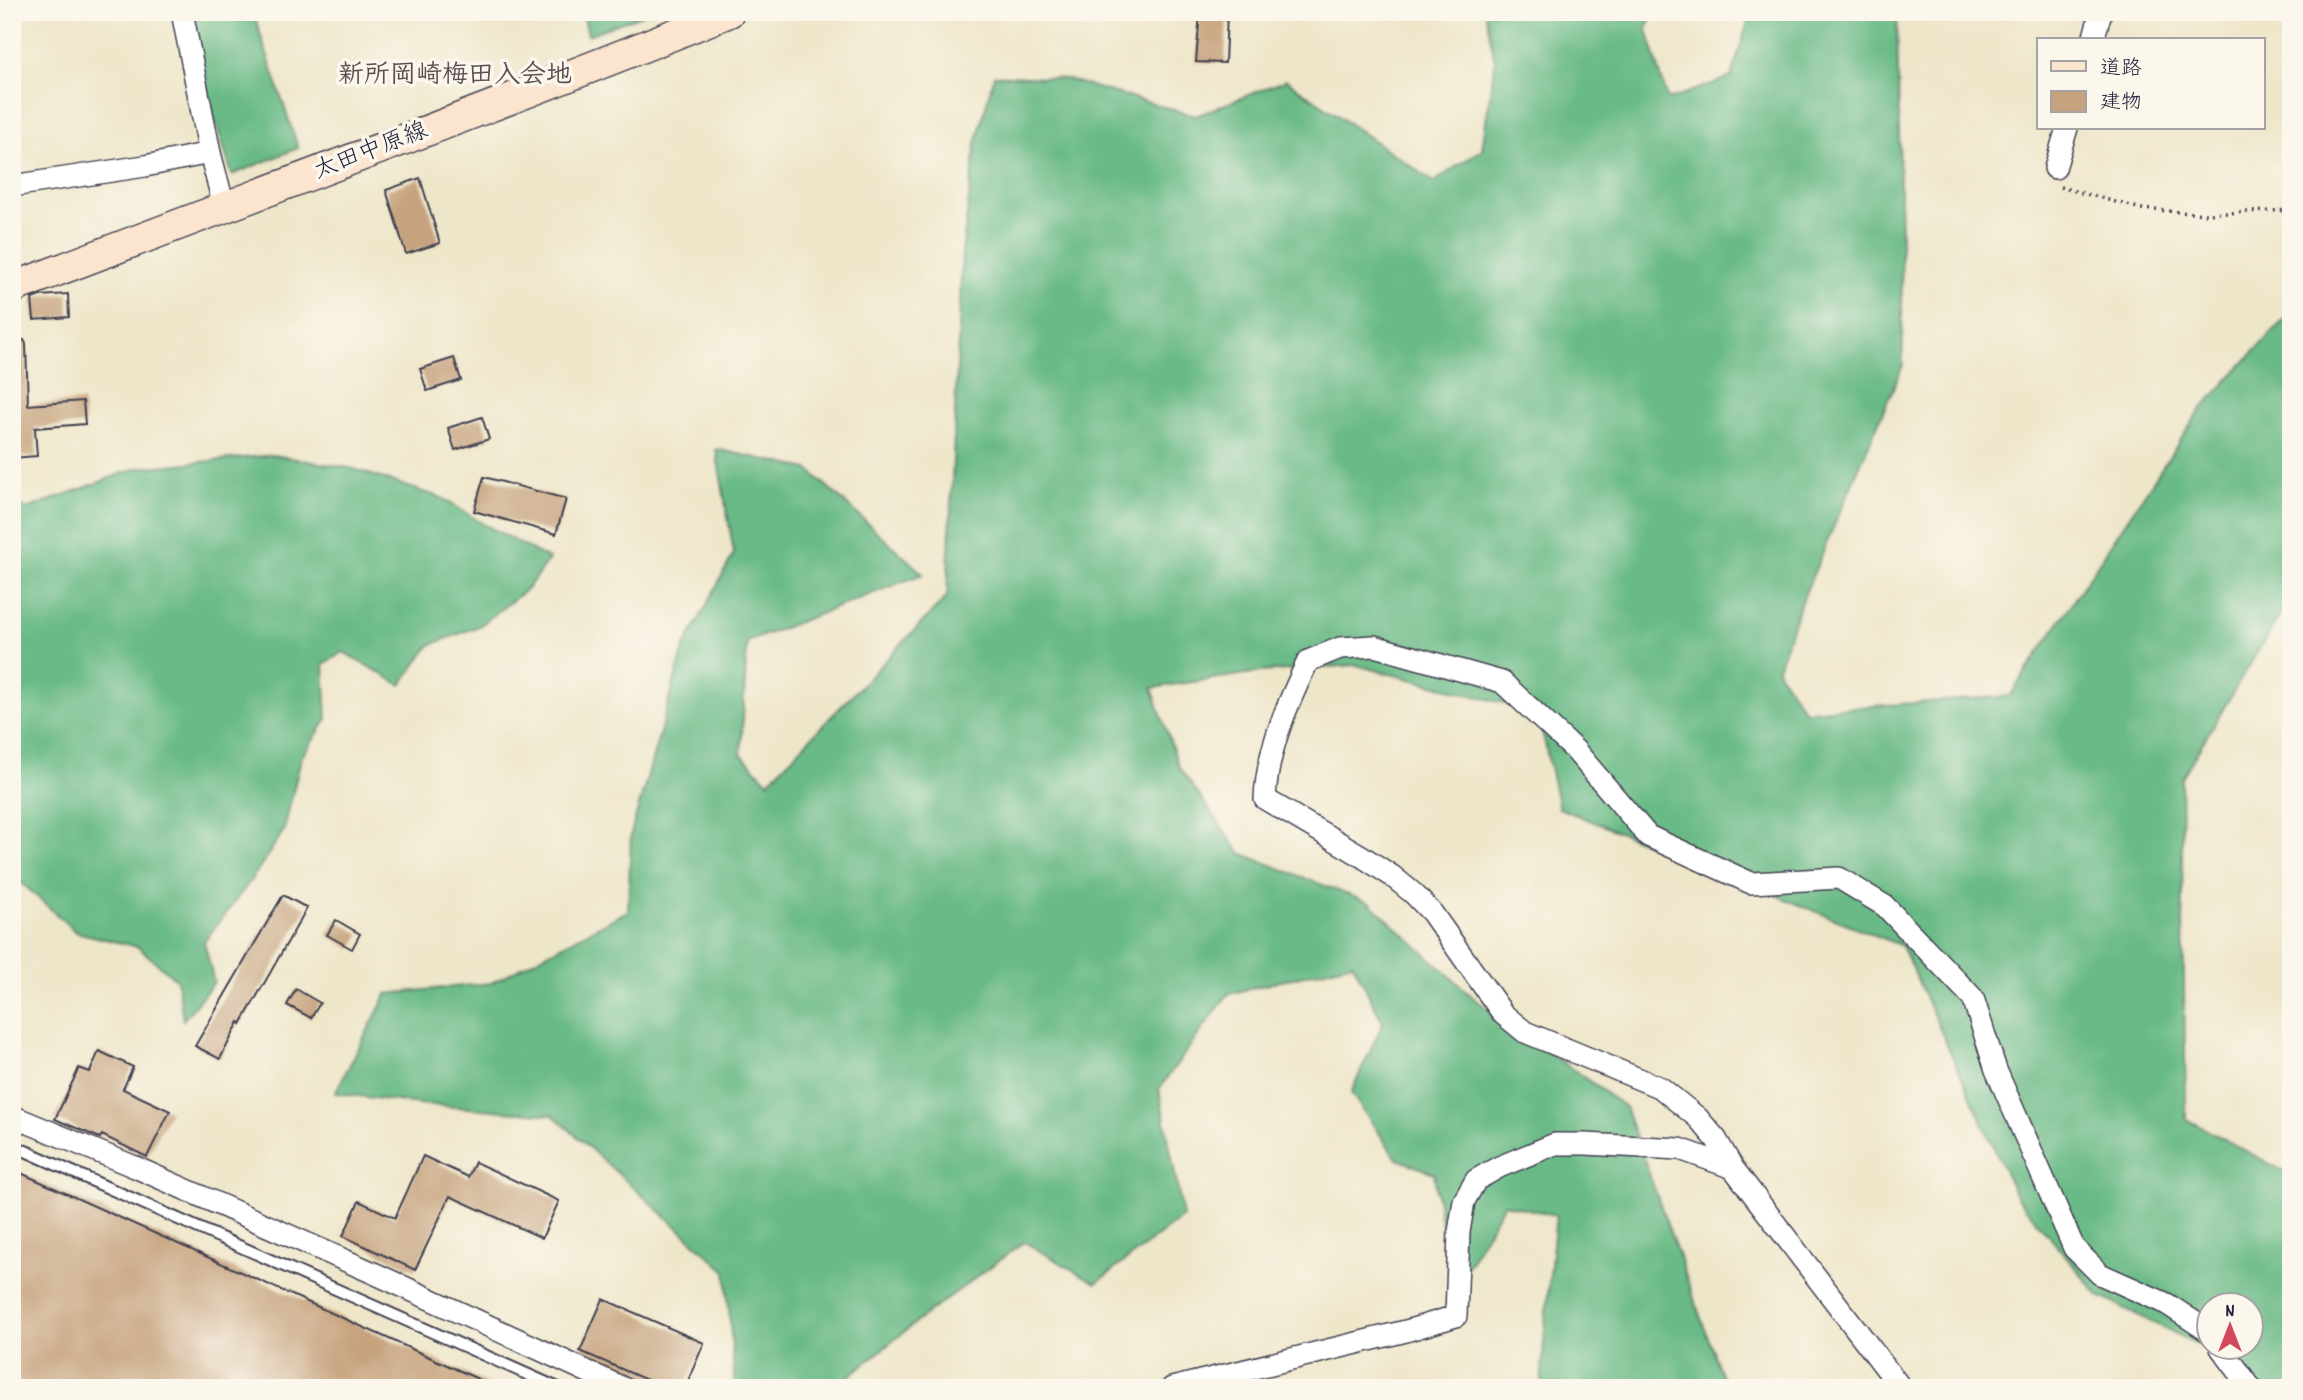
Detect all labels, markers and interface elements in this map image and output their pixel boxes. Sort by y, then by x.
legend [2037,38,2264,130]
text: 道路 [2100,55,2142,85]
district label: 新所岡崎梅田入会地 [338,58,572,95]
text: 建物 [2100,89,2142,119]
street label: 太田中原線 [309,115,433,189]
north arrow [2194,1292,2264,1362]
text: N [2225,1299,2235,1326]

